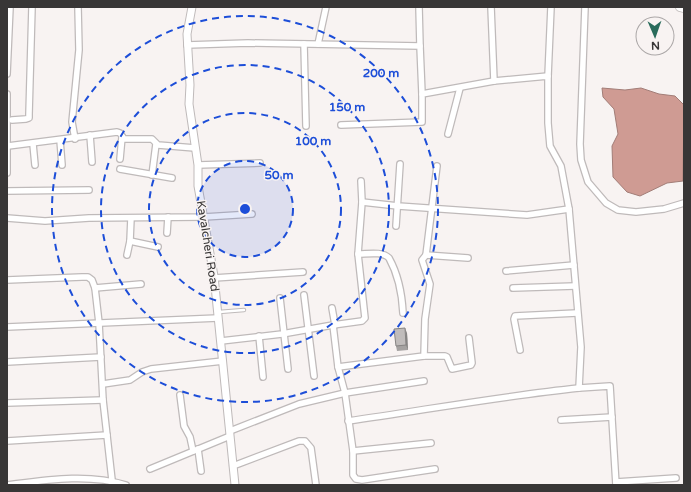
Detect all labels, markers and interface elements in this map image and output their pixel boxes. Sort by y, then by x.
north arrow [635,16,675,56]
text: N [651,39,660,52]
text: 200 m [363,66,399,80]
text: 150 m [329,100,365,114]
text: 100 m [295,134,331,148]
text: 50 m [264,168,294,182]
street label: Kavalcheri Road [194,199,222,293]
centre of rings [238,202,252,216]

